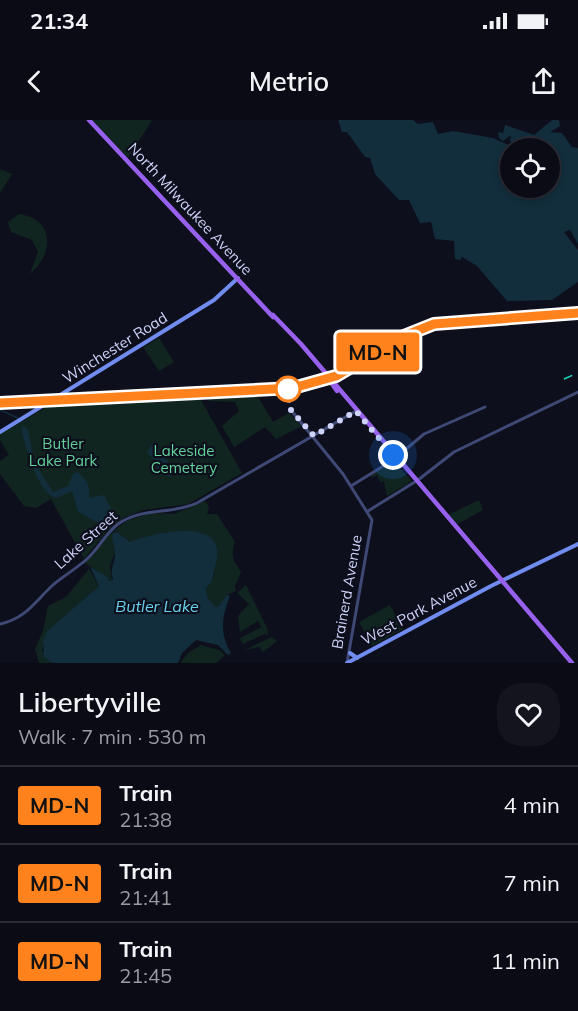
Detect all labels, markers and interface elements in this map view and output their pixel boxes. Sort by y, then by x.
text: 21:34 [30,7,88,35]
text: Metrio [249,64,329,98]
icon: back [18,65,51,98]
icon: share [527,65,560,98]
map controls [500,138,560,198]
button: locate [500,138,560,198]
street label: North Milwaukee Avenue [124,139,257,279]
street label: Winchester Road [59,308,171,387]
line badge: MD-N [336,332,420,372]
text: MD-N [348,339,408,365]
unlabelled marker [275,376,301,402]
park label: Butler Lake Park [29,434,97,470]
your location [378,440,408,470]
park label: Lakeside Cemetery [151,441,217,477]
street label: Lake Street [50,506,121,573]
street label: Brainerd Avenue [327,533,366,650]
street label: West Park Avenue [358,572,480,649]
water label: Butler Lake [115,596,199,616]
button: heart [497,683,560,746]
text: Libertyville [18,684,161,719]
text: Walk · 7 min · 530 m [18,724,206,749]
text: Train [119,779,172,807]
text: 4 min [504,791,560,819]
text: MD-N [30,792,89,818]
text: 21:38 [119,807,172,832]
text: Train [119,857,172,885]
text: 7 min [504,869,560,897]
text: MD-N [30,870,89,896]
text: 21:41 [119,885,172,910]
text: Train [119,935,172,963]
text: 11 min [490,947,560,975]
text: MD-N [30,948,89,974]
text: 21:45 [119,963,172,988]

